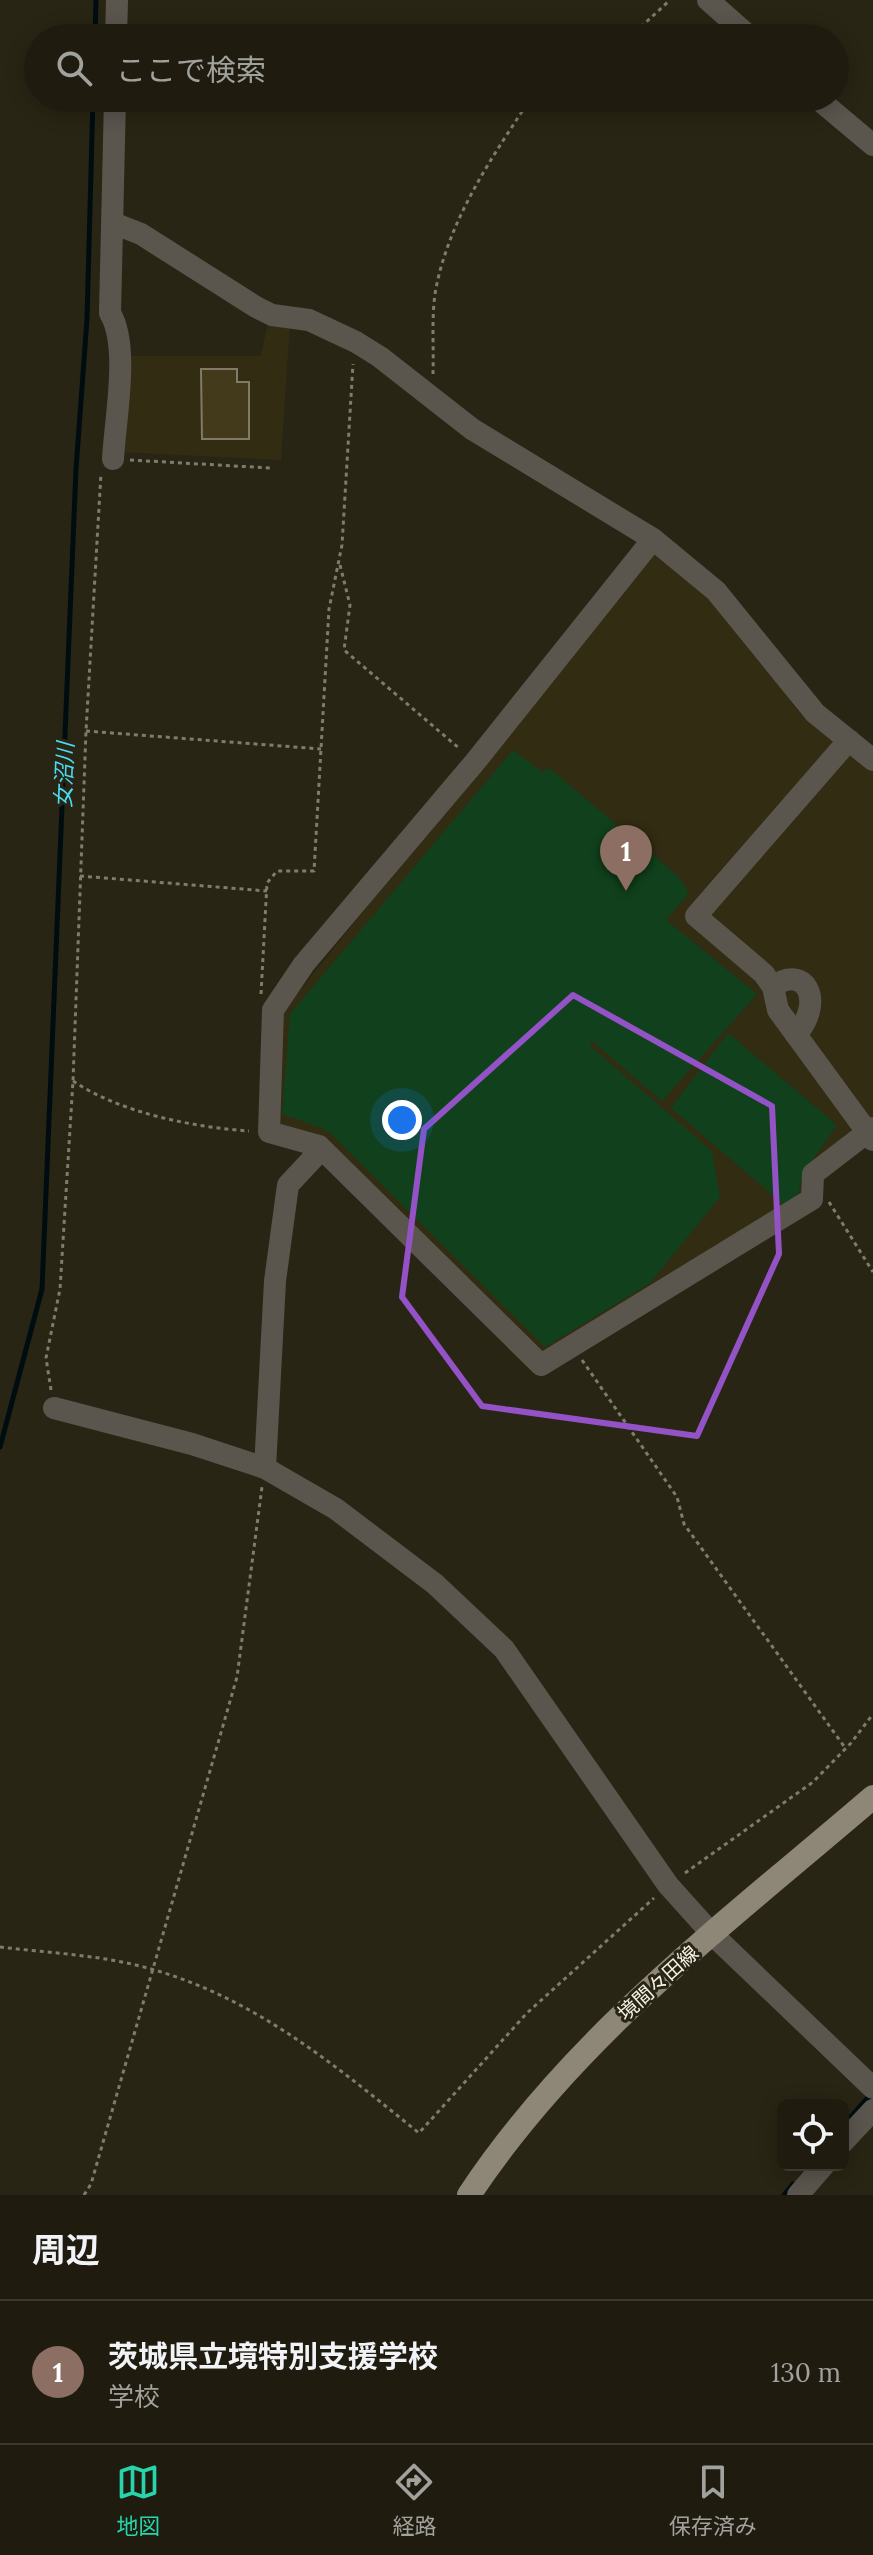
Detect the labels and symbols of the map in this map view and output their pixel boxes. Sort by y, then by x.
water label: 女沼川 [49,740,79,808]
pin: 1 [600,825,652,891]
your location [382,1100,422,1140]
street label: 境間々田線 [612,1940,703,2025]

